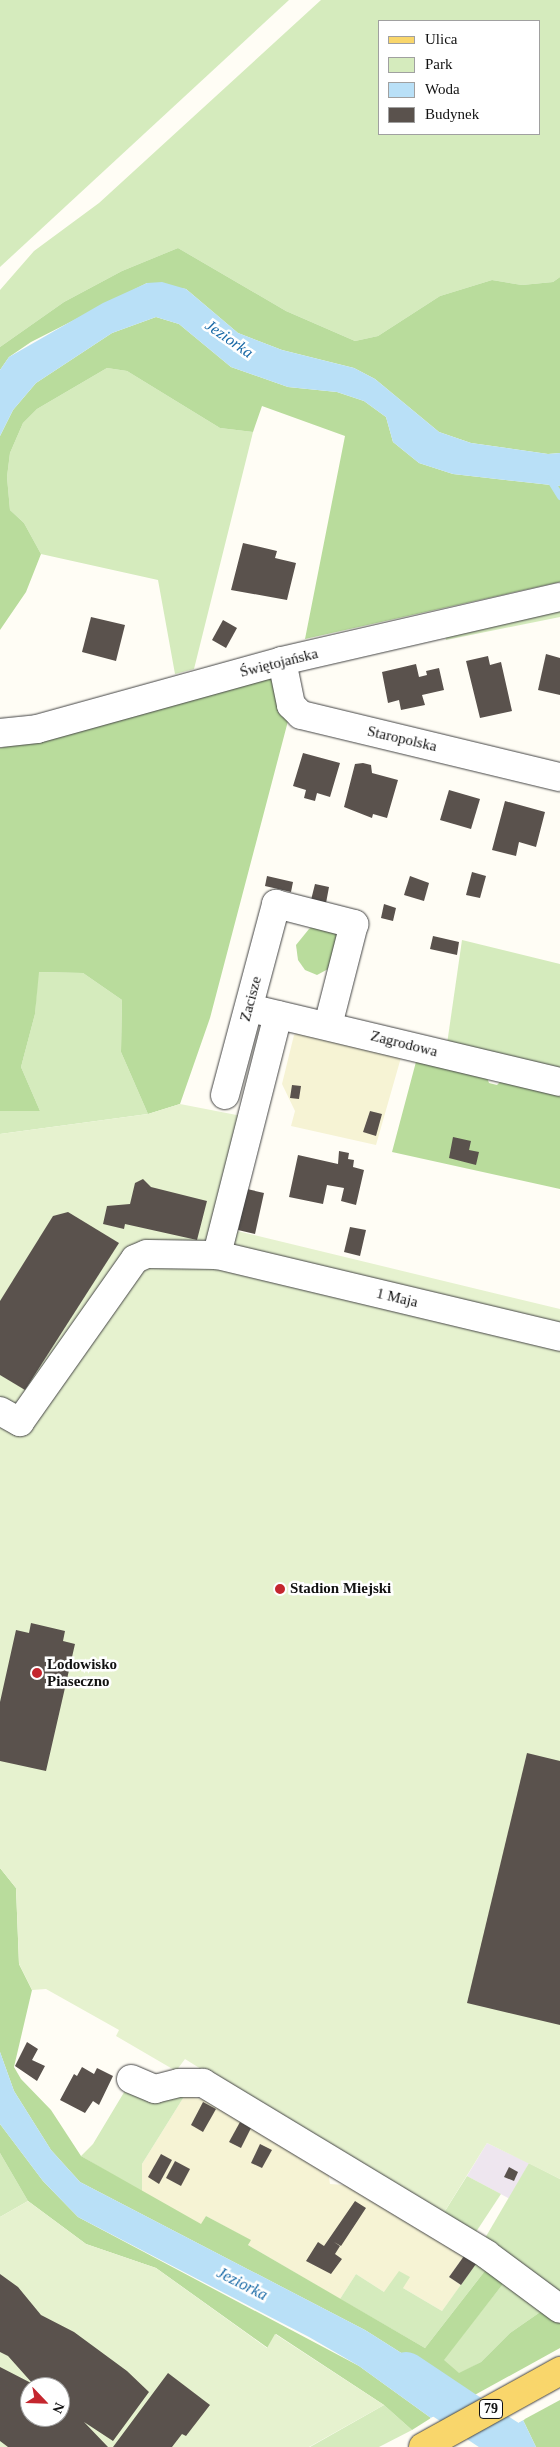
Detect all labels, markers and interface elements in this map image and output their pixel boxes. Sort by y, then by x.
legend [378,20,540,135]
text: Ulica [425,31,457,47]
text: Park [425,56,453,72]
text: Woda [425,81,460,97]
text: Budynek [425,106,479,122]
water label: Jeziorka [201,316,257,362]
street label: Świętojańska [238,645,320,681]
street label: Staropolska [365,722,439,756]
street label: Zacisze [236,975,266,1023]
street label: Zagrodowa [369,1027,439,1061]
street label: 1 Maja [374,1284,420,1312]
place label: Stadion Miejski [290,1580,391,1598]
marker: Stadion Miejski [274,1583,286,1595]
place label: Lodowisko Piaseczno [47,1655,117,1690]
marker: Lodowisko Piaseczno [31,1667,43,1679]
water label: Jeziorka [213,2263,271,2305]
north arrow [20,2377,70,2427]
road number: 79 [478,2398,504,2420]
text: N [49,2400,67,2416]

